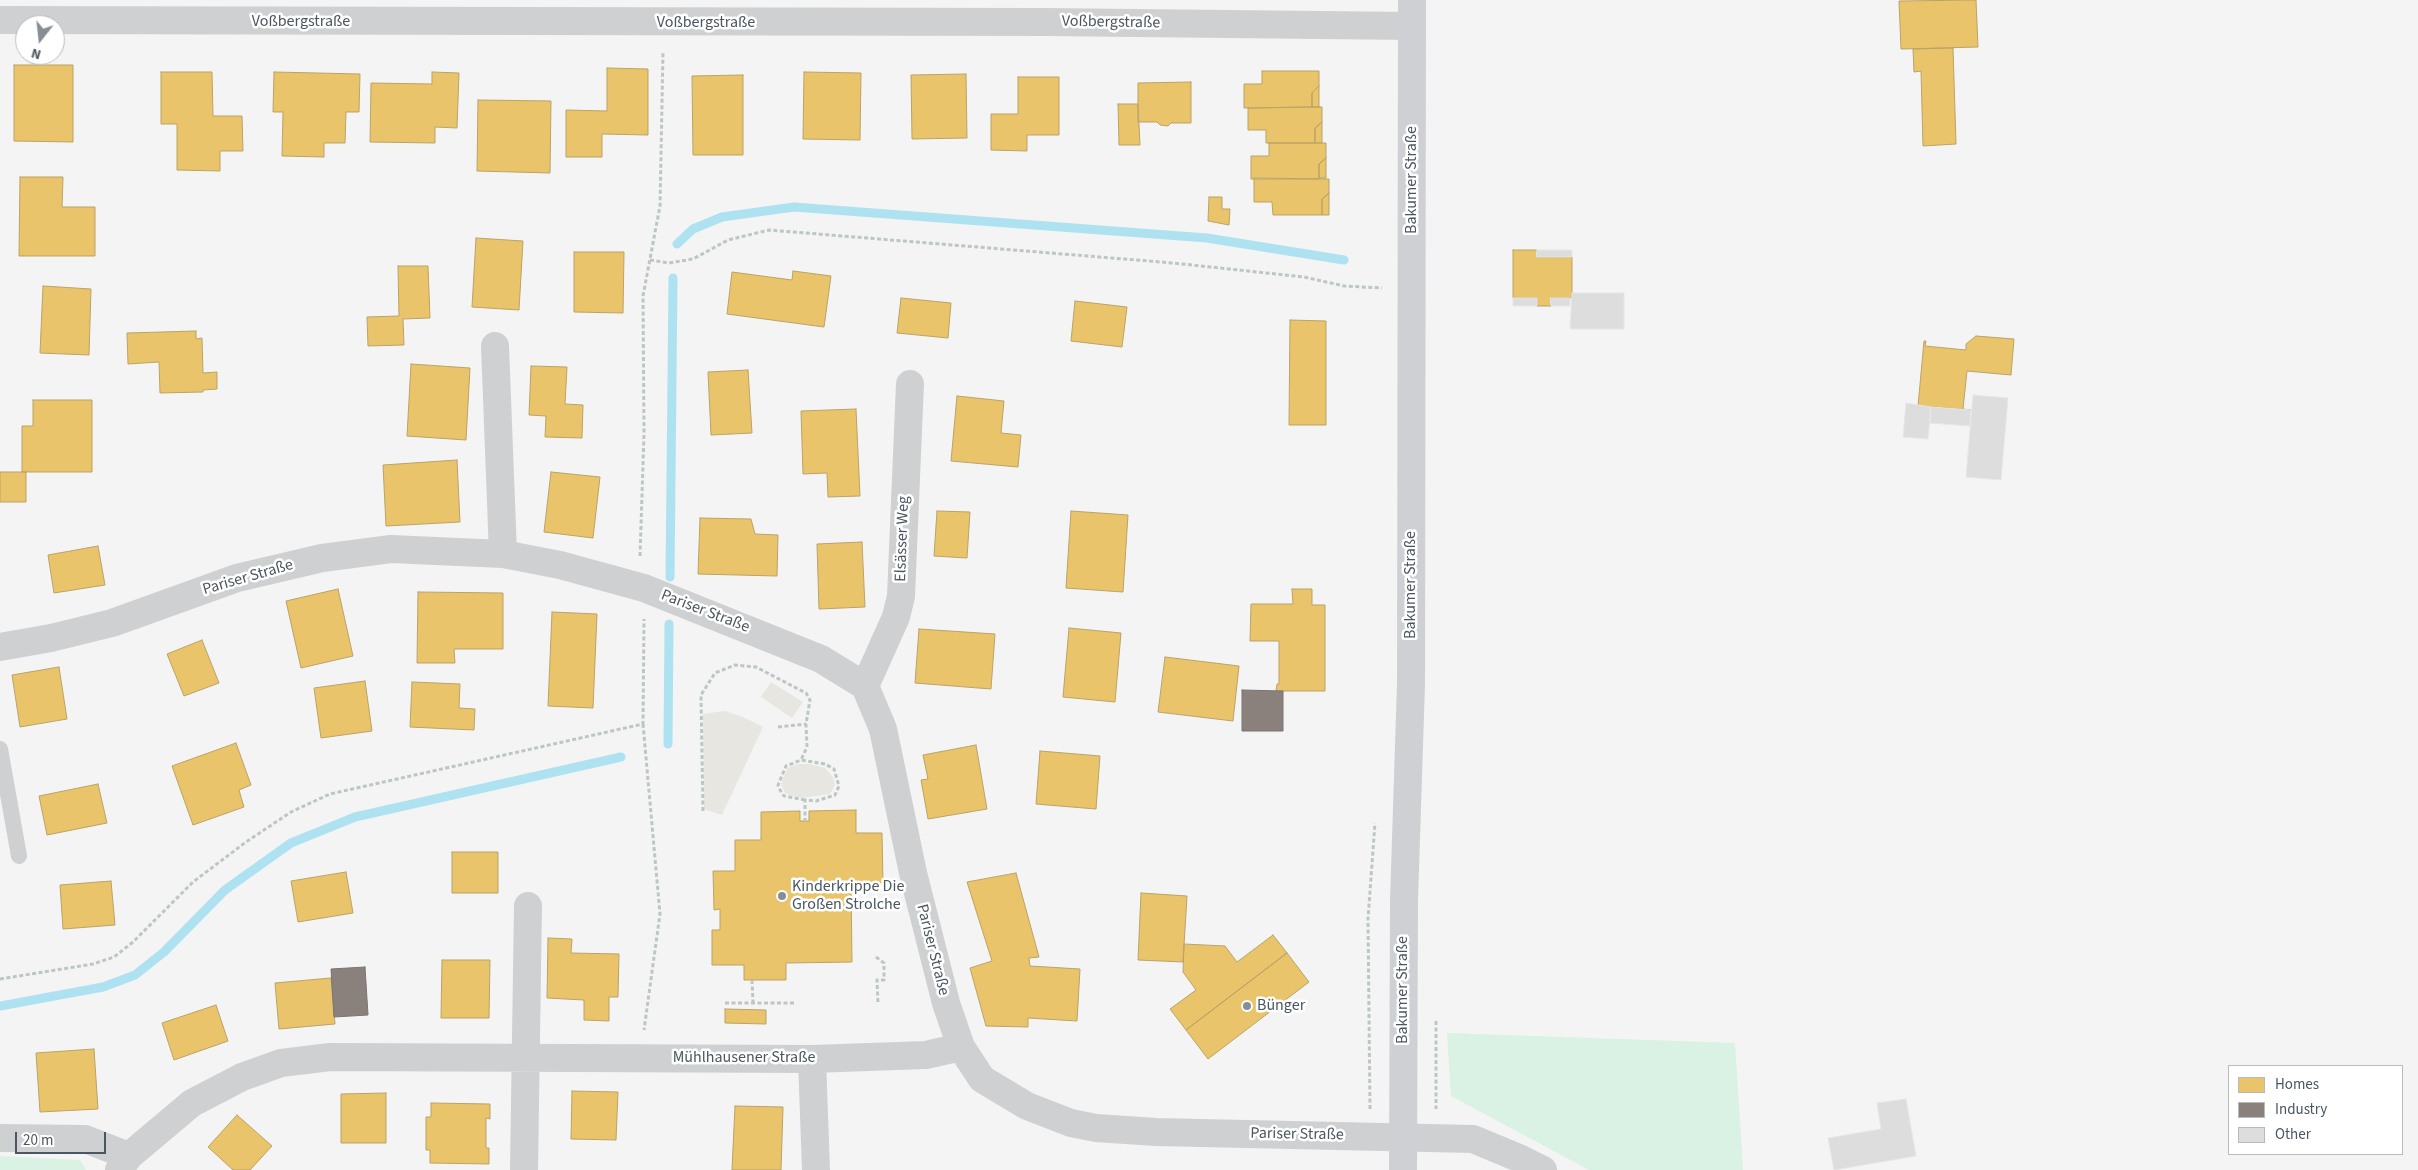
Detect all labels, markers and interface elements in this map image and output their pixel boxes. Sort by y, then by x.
street label: Voßbergstraße [252,12,350,32]
street label: Voßbergstraße [657,13,755,33]
street label: Voßbergstraße [1062,13,1160,33]
north arrow [15,15,65,65]
text: N [29,43,43,64]
street label: Bakumer Straße [1402,126,1422,234]
street label: Elsässer Weg [892,496,914,582]
street label: Bakumer Straße [1401,531,1421,639]
street label: Pariser Straße [201,556,295,600]
street label: Pariser Straße [658,586,752,638]
place label: Kinderkrippe Die Großen Strolche [792,877,904,915]
marker: Kinderkrippe Die Großen Strolche [776,890,788,902]
street label: Pariser Straße [911,902,953,998]
street label: Bakumer Straße [1393,936,1413,1044]
place label: Bünger [1257,996,1305,1016]
marker: Bünger [1241,1000,1253,1012]
street label: Mühlhausener Straße [673,1048,815,1068]
legend [2228,1065,2403,1155]
text: Homes [2275,1074,2319,1095]
text: Industry [2275,1099,2327,1120]
scale bar [18,1122,109,1154]
text: Other [2275,1124,2311,1145]
street label: Pariser Straße [1250,1125,1344,1145]
text: 20 m [23,1130,53,1151]

